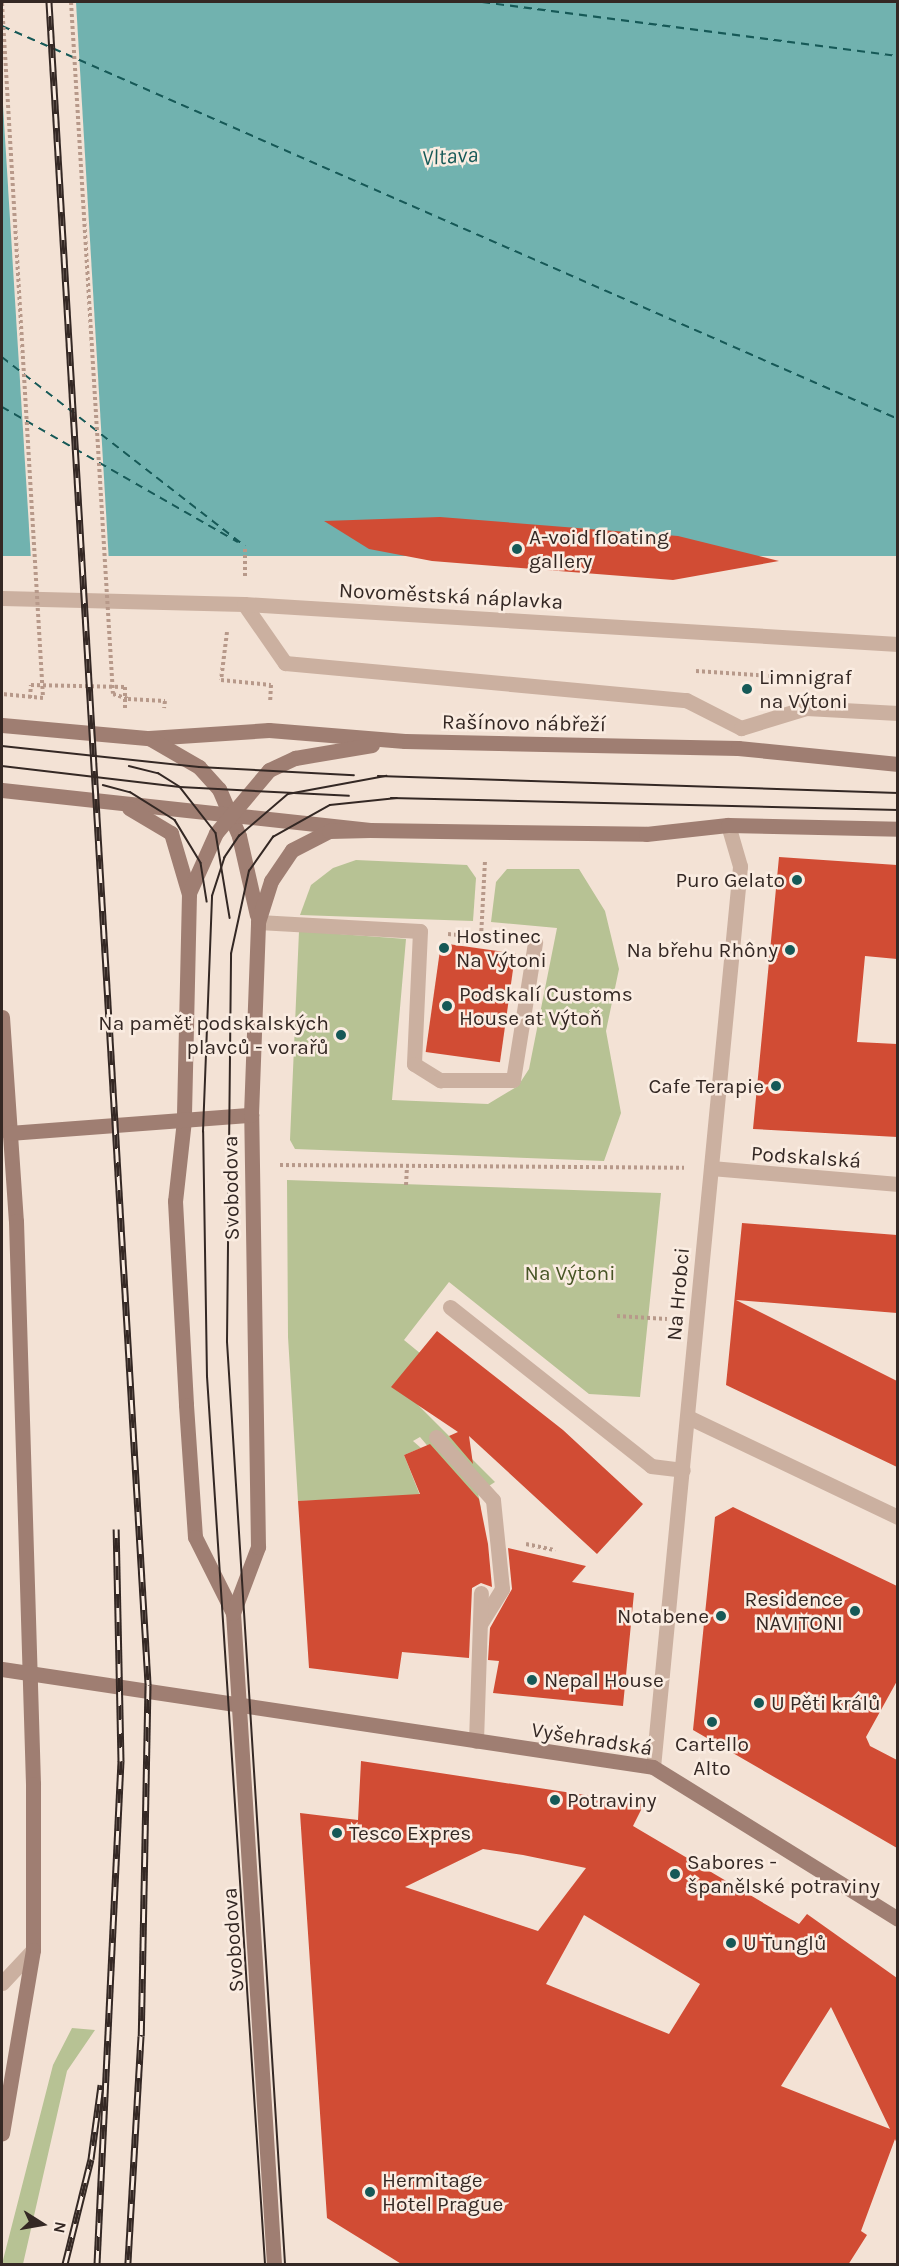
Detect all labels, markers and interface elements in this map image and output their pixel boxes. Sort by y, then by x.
water label: Vltava [421,142,479,172]
place label: A-void floating gallery [529,524,669,574]
marker: A-void floating gallery [510,542,524,556]
street label: Novoměstská náplavka [338,578,564,614]
place label: Limnigraf na Výtoni [759,664,852,714]
marker: Limnigraf na Výtoni [740,682,754,696]
street label: Rašínovo nábřeží [442,709,606,737]
place label: Puro Gelato [675,867,785,893]
marker: Puro Gelato [790,873,804,887]
place label: Hostinec Na Výtoni [456,923,547,973]
place label: Na břehu Rhôny [626,937,778,963]
marker: Hostinec Na Výtoni [437,941,451,955]
marker: Na břehu Rhôny [783,943,797,957]
place label: Podskalí Customs House at Výtoň [459,981,633,1031]
marker: Podskalí Customs House at Výtoň [440,999,454,1013]
place label: Na paměť podskalských plavců - vorařů [98,1010,329,1060]
marker: Na paměť podskalských plavců - vorařů [334,1028,348,1042]
place label: Cafe Terapie [648,1073,764,1099]
marker: Cafe Terapie [769,1079,783,1093]
street label: Svobodova [217,1135,245,1241]
street label: Podskalská [750,1141,862,1173]
street label: Na Hrobci [661,1246,695,1342]
park label: Na Výtoni [525,1260,615,1286]
place label: Residence NAVITONI [745,1586,843,1636]
place label: Notabene [617,1603,709,1629]
marker: Residence NAVITONI [848,1604,862,1618]
marker: Notabene [714,1609,728,1623]
place label: Nepal House [544,1667,664,1693]
marker: Nepal House [525,1673,539,1687]
place label: U Pěti králů [771,1690,881,1716]
marker: U Pěti králů [752,1696,766,1710]
marker: Cartello Alto [705,1715,719,1729]
street label: Vyšehradská [530,1717,654,1761]
place label: Cartello Alto [675,1731,749,1781]
place label: Potraviny [567,1787,656,1813]
marker: Potraviny [548,1793,562,1807]
place label: Tesco Expres [349,1820,471,1846]
marker: Tesco Expres [330,1826,344,1840]
place label: Sabores - španělské potraviny [687,1849,880,1899]
marker: Sabores - španělské potraviny [668,1867,682,1881]
street label: Svobodova [217,1887,249,1993]
place label: U Tunglů [743,1930,827,1956]
marker: U Tunglů [724,1936,738,1950]
place label: Hermitage Hotel Prague [382,2167,503,2217]
marker: Hermitage Hotel Prague [363,2185,377,2199]
north arrow [12,2194,72,2254]
text: N [50,2220,71,2235]

